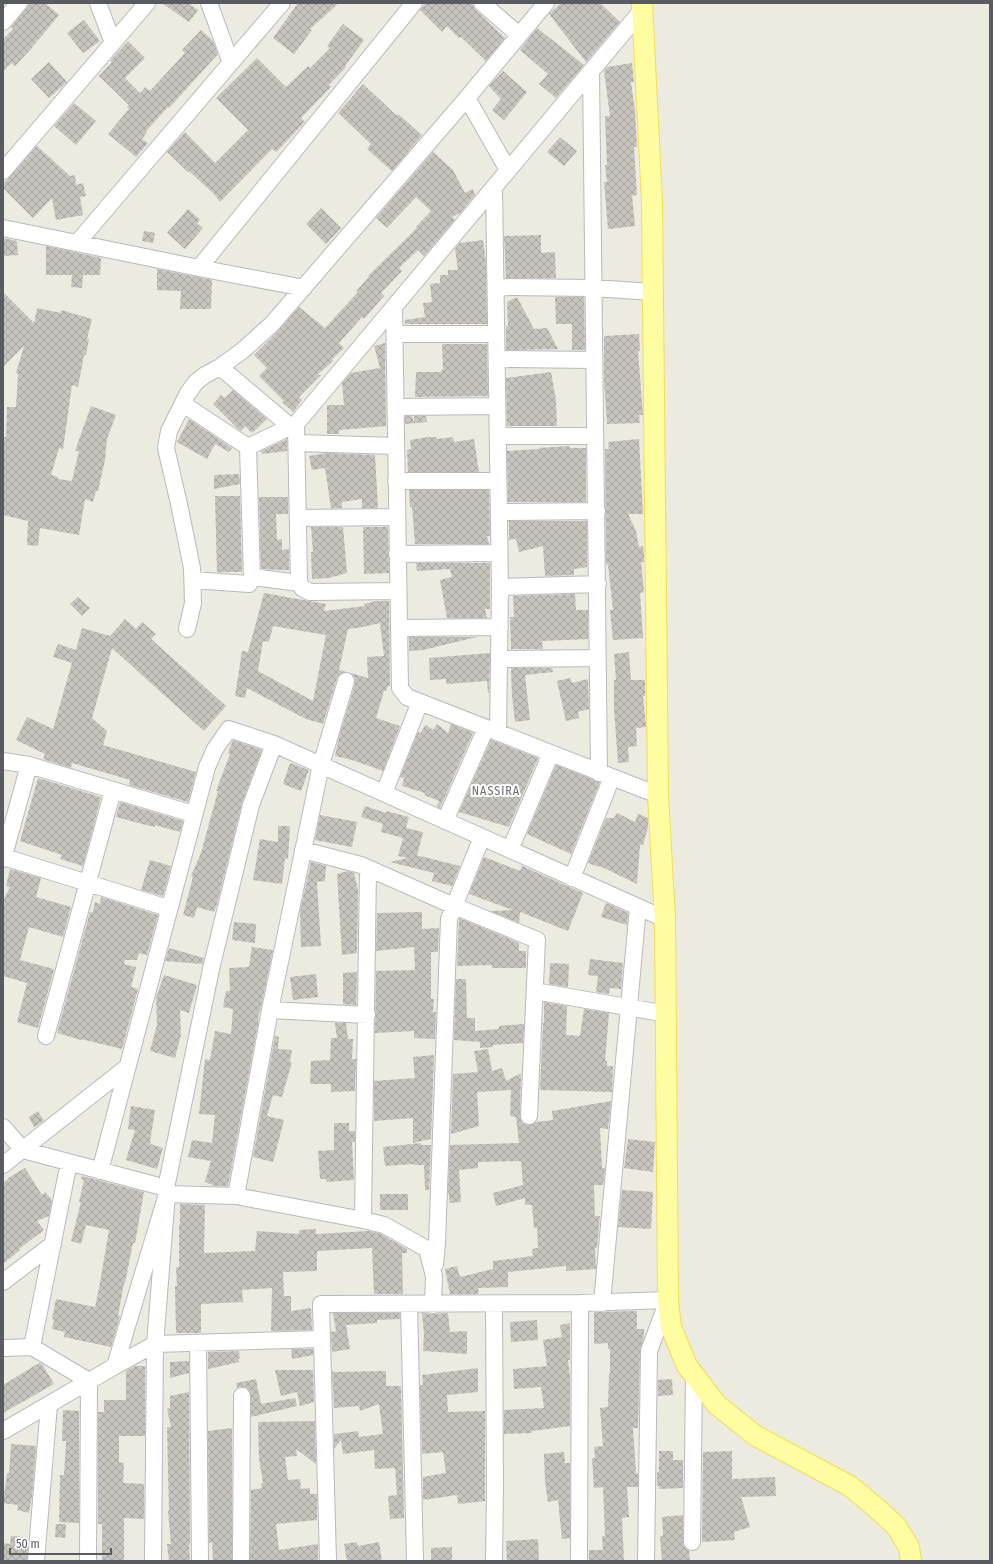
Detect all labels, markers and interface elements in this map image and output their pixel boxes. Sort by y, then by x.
district label: NASSIRA [472,784,520,798]
scale bar [10,1530,111,1556]
text: 50 m [16,1537,40,1551]

